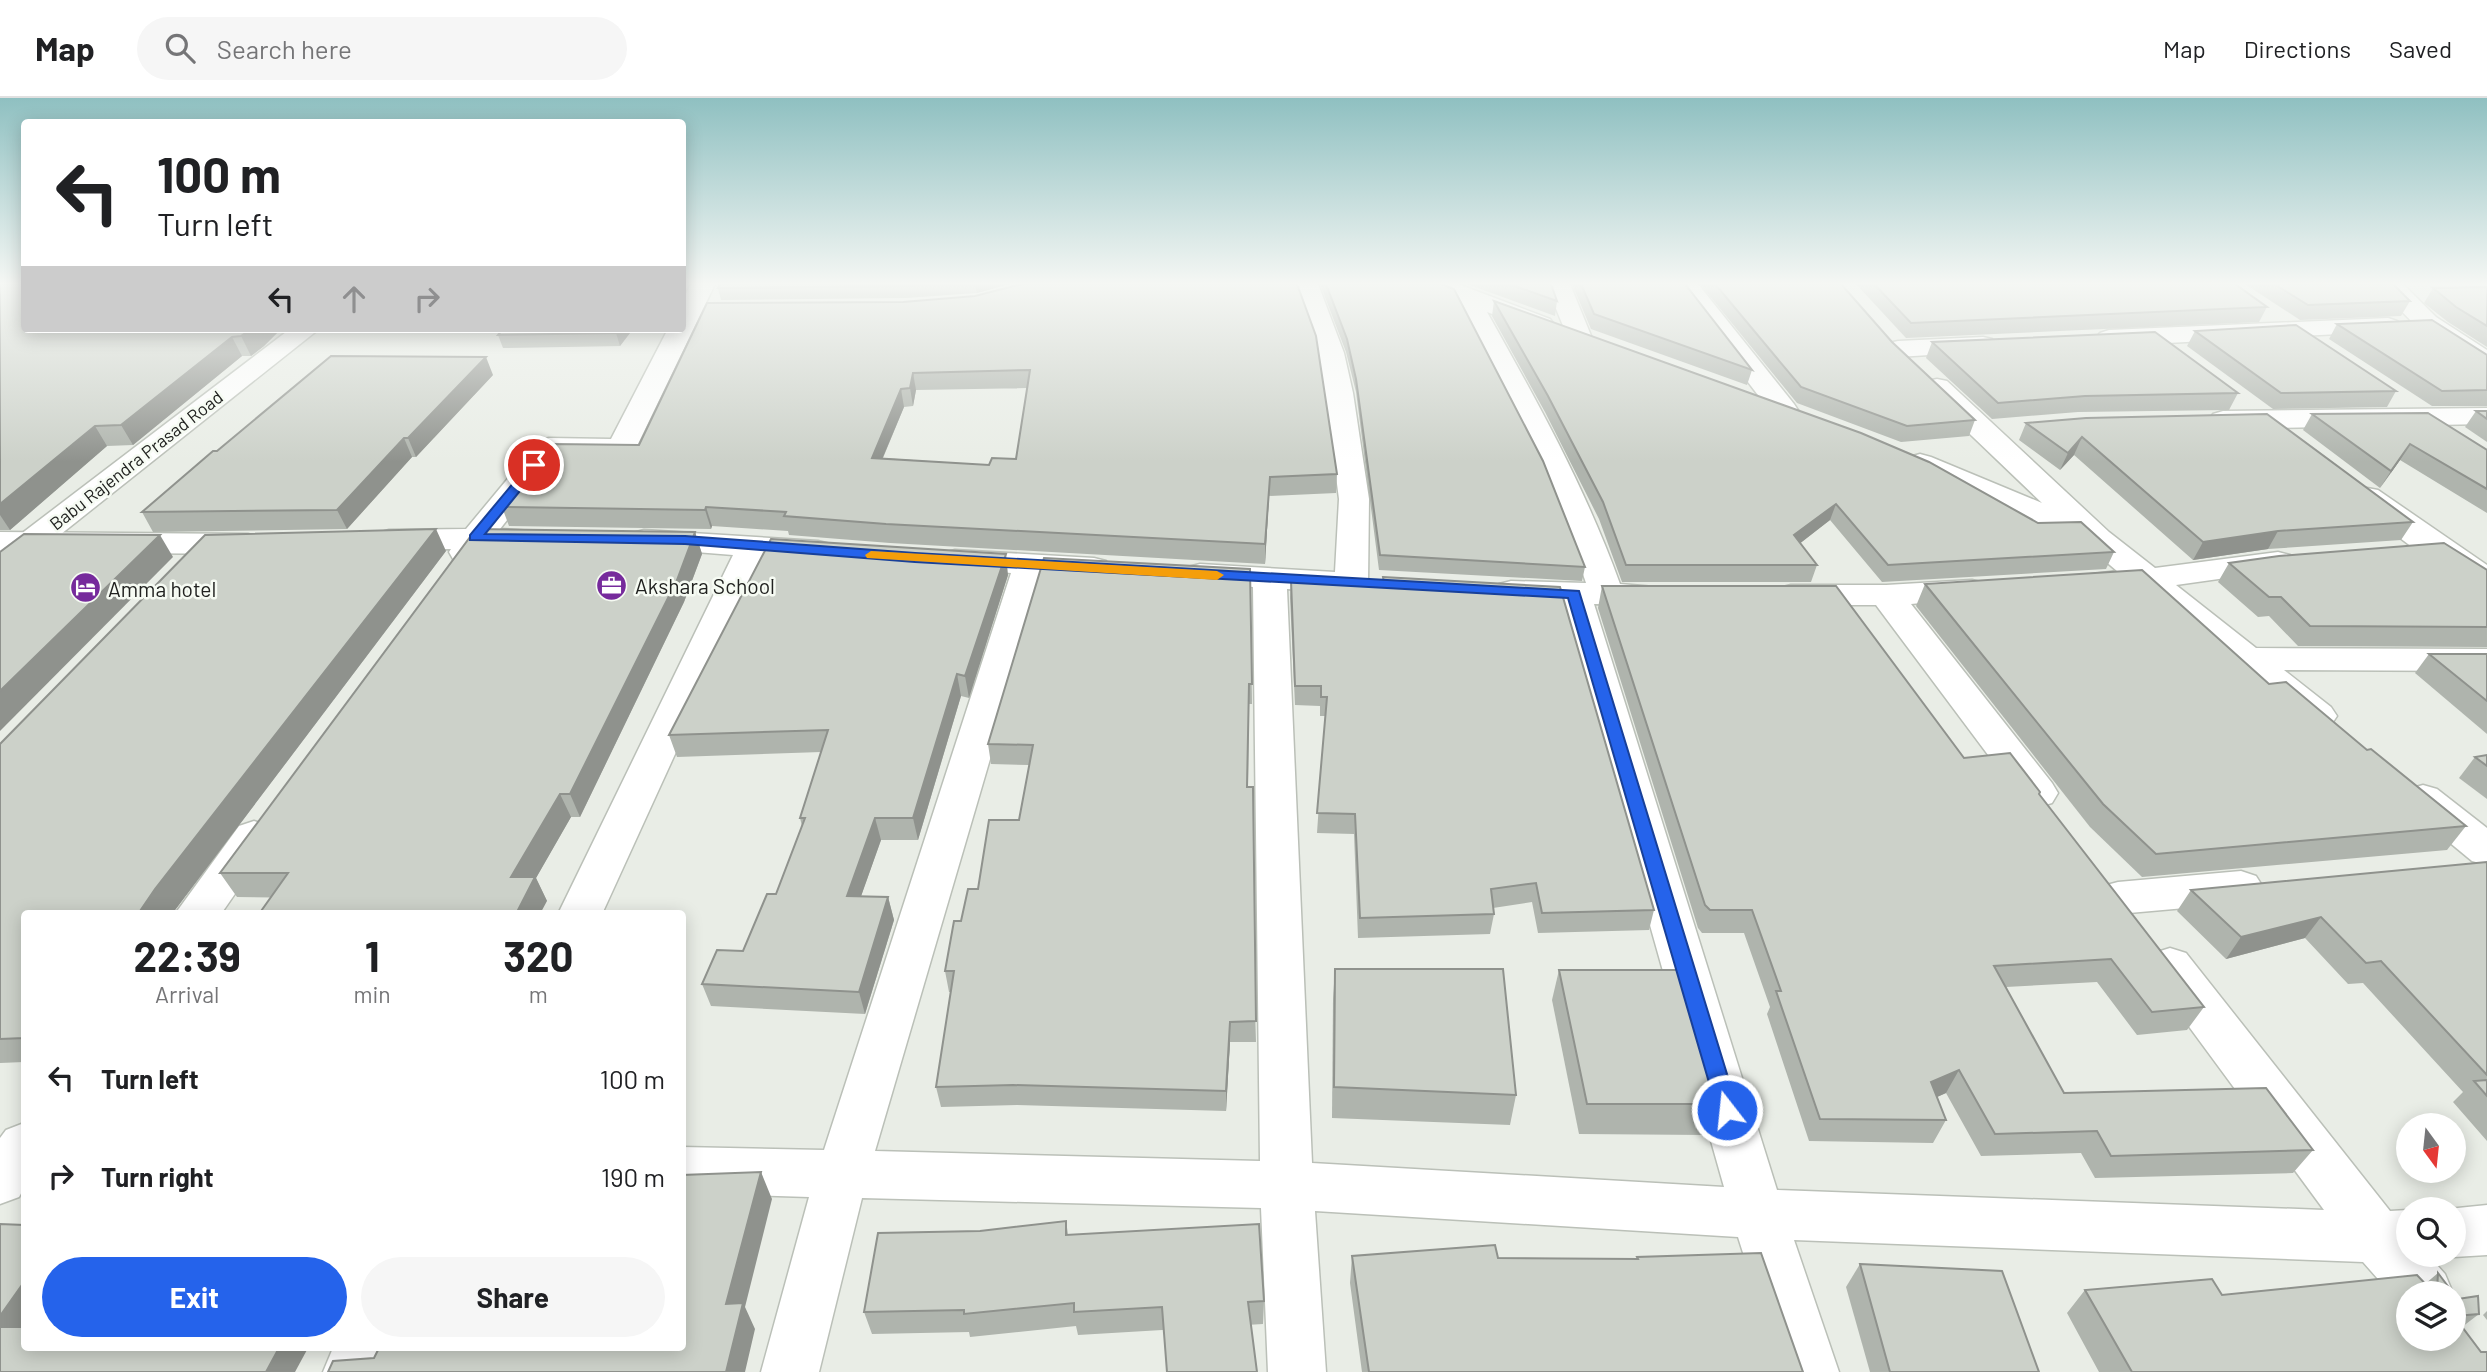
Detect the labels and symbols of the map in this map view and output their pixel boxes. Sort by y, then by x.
street label: Babu Rajendra Prasad Road [45,386,227,534]
pin [504,435,564,495]
office icon: Akshara School [595,568,629,602]
hotel icon: Amma hotel [68,571,102,605]
place label: Akshara School [635,573,775,598]
place label: Amma hotel [108,576,216,601]
position arrow [1690,1073,1764,1147]
north arrow [2396,1113,2466,1183]

